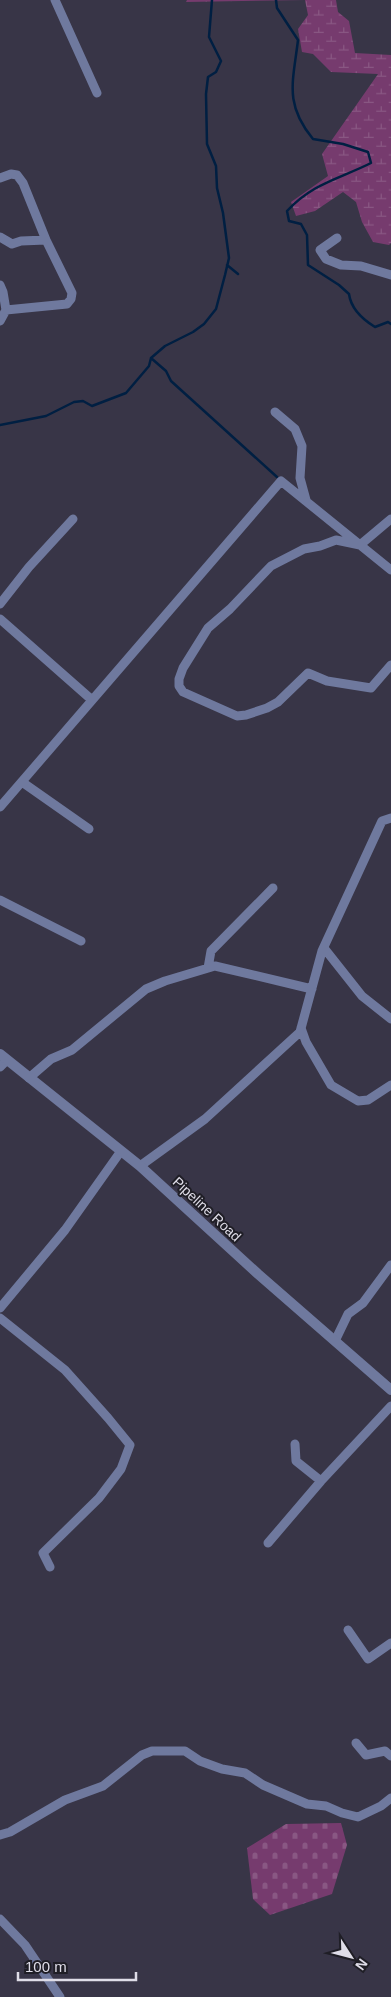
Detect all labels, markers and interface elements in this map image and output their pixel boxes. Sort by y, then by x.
street label: Pipeline Road [170,1173,244,1245]
north arrow [326,1932,376,1982]
scale bar [18,1950,135,1982]
text: N [352,1956,371,1973]
text: 100 m [25,1958,67,1975]

